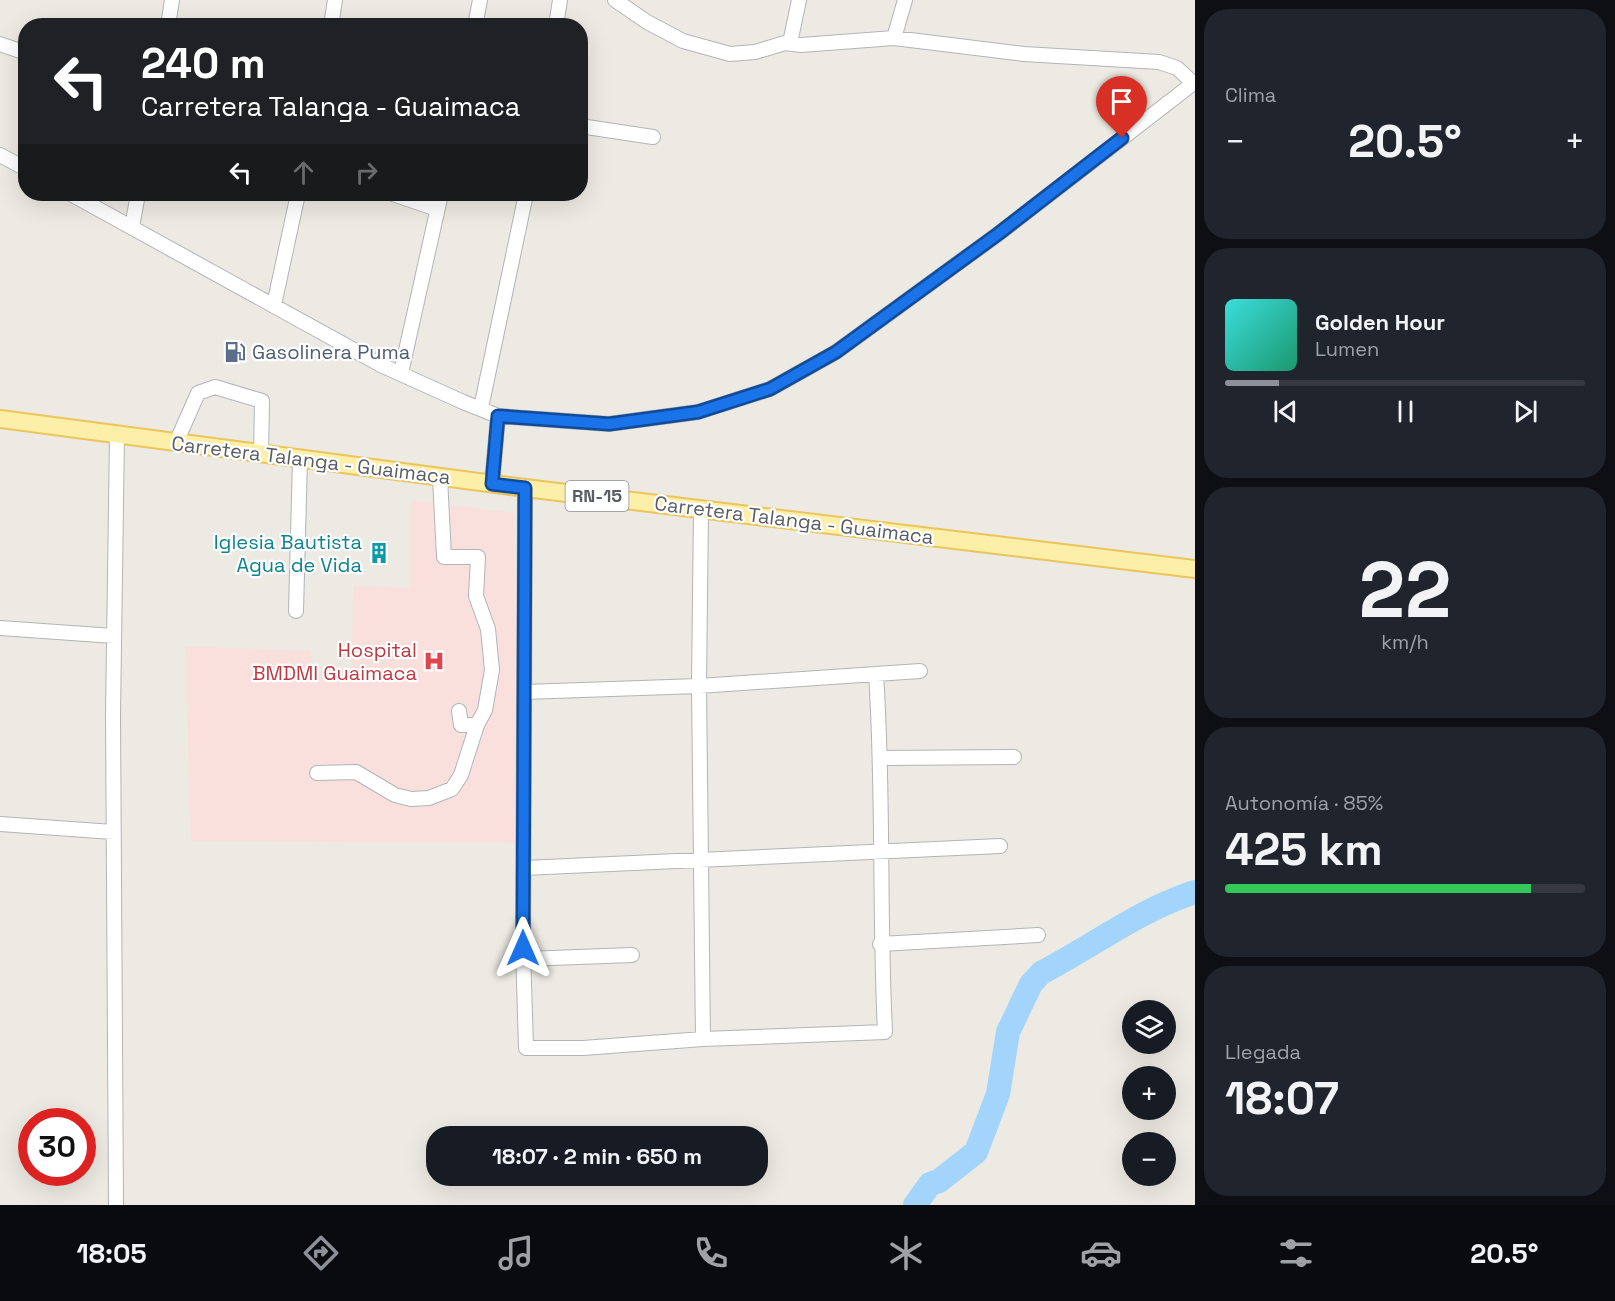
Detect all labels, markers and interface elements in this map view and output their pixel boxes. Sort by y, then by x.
text: 240 m [141,37,266,90]
icon: left [42,42,120,120]
pin [1096,76,1147,138]
text: Clima [1225,82,1276,108]
icon: arrive [1105,85,1138,118]
text: Carretera Talanga - Guaimaca [141,89,520,124]
text: 20.5° [1348,113,1462,170]
text: − [1225,121,1245,163]
text: + [1565,121,1585,163]
icon: left [224,156,257,189]
icon: ahead [287,156,320,189]
icon: right [350,156,383,189]
text: Golden Hour [1315,308,1445,336]
text: Lumen [1315,336,1379,362]
place label: Gasolinera Puma [252,339,410,365]
fuel station icon: Gasolinera Puma [223,340,247,364]
icon: previous [1269,395,1302,428]
icon: pause [1389,395,1422,428]
icon: next [1509,395,1542,428]
street label: Carretera Talanga - Guaimaca [170,430,452,490]
road number: RN-15 [566,481,628,511]
street label: Carretera Talanga - Guaimaca [653,490,935,550]
place label: Iglesia Bautista Agua de Vida [214,529,362,578]
text: 22 [1359,540,1451,640]
building icon: Iglesia Bautista Agua de Vida [367,541,391,565]
text: km/h [1381,629,1429,655]
place label: Hospital BMDMI Guaimaca [252,637,417,686]
hospital icon: Hospital BMDMI Guaimaca [422,649,446,673]
text: Autonomía · 85% [1225,790,1383,816]
text: 425 km [1225,821,1383,878]
position arrow [491,916,555,980]
map controls [1122,1000,1176,1186]
button: layers [1122,1000,1176,1054]
text: Llegada [1225,1039,1301,1065]
button: + [1122,1066,1176,1120]
text: 18:07 [1225,1070,1339,1127]
speed limit sign: 30 [18,1108,96,1186]
button: − [1122,1132,1176,1186]
text: 18:07 · 2 min · 650 m [492,1142,702,1170]
icon: directions [300,1232,342,1274]
icon: music [495,1232,537,1274]
icon: phone [690,1232,732,1274]
icon: climate [885,1232,927,1274]
icon: car [1080,1232,1122,1274]
icon: filters [1275,1232,1317,1274]
text: 18:05 [77,1236,147,1271]
text: 20.5° [1470,1236,1538,1271]

